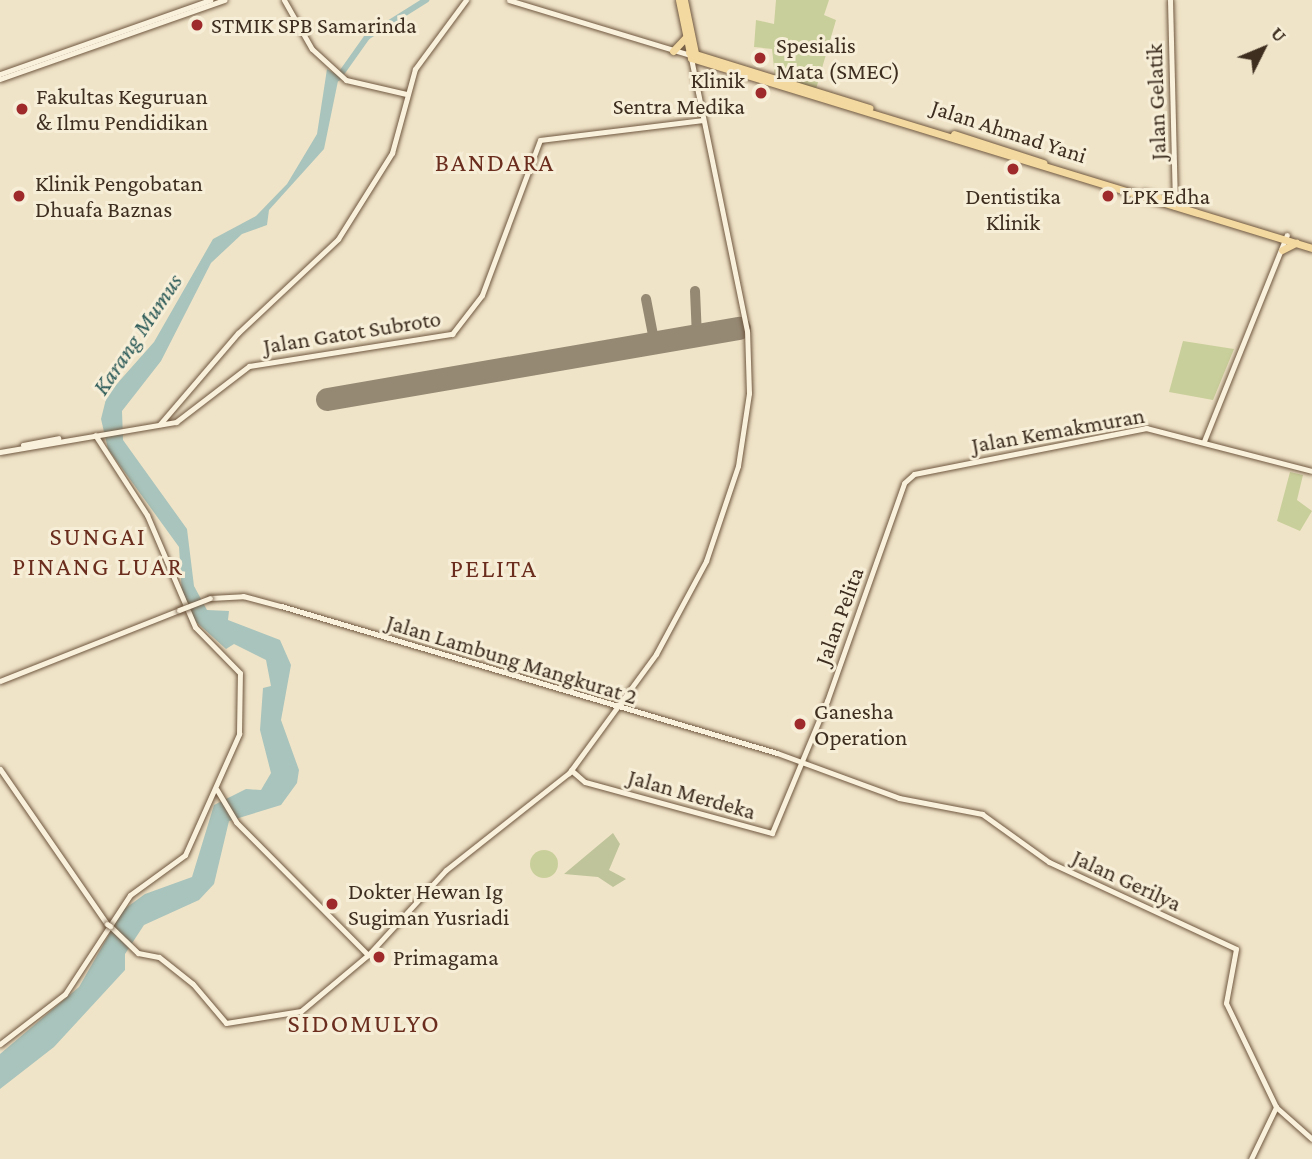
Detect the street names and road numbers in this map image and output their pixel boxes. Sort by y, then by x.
street label: Jalan Gelatik [1140,43,1172,161]
street label: Jalan Ahmad Yani [928,93,1090,169]
street label: Jalan Gatot Subroto [261,304,443,360]
street label: Jalan Kemakmuran [969,401,1147,459]
street label: Jalan Pelita [809,563,869,669]
street label: Jalan Lambung Mangkurat 2 [383,608,641,710]
street label: Jalan Merdeka [625,763,759,825]
street label: Jalan Gerilya [1068,843,1186,917]

